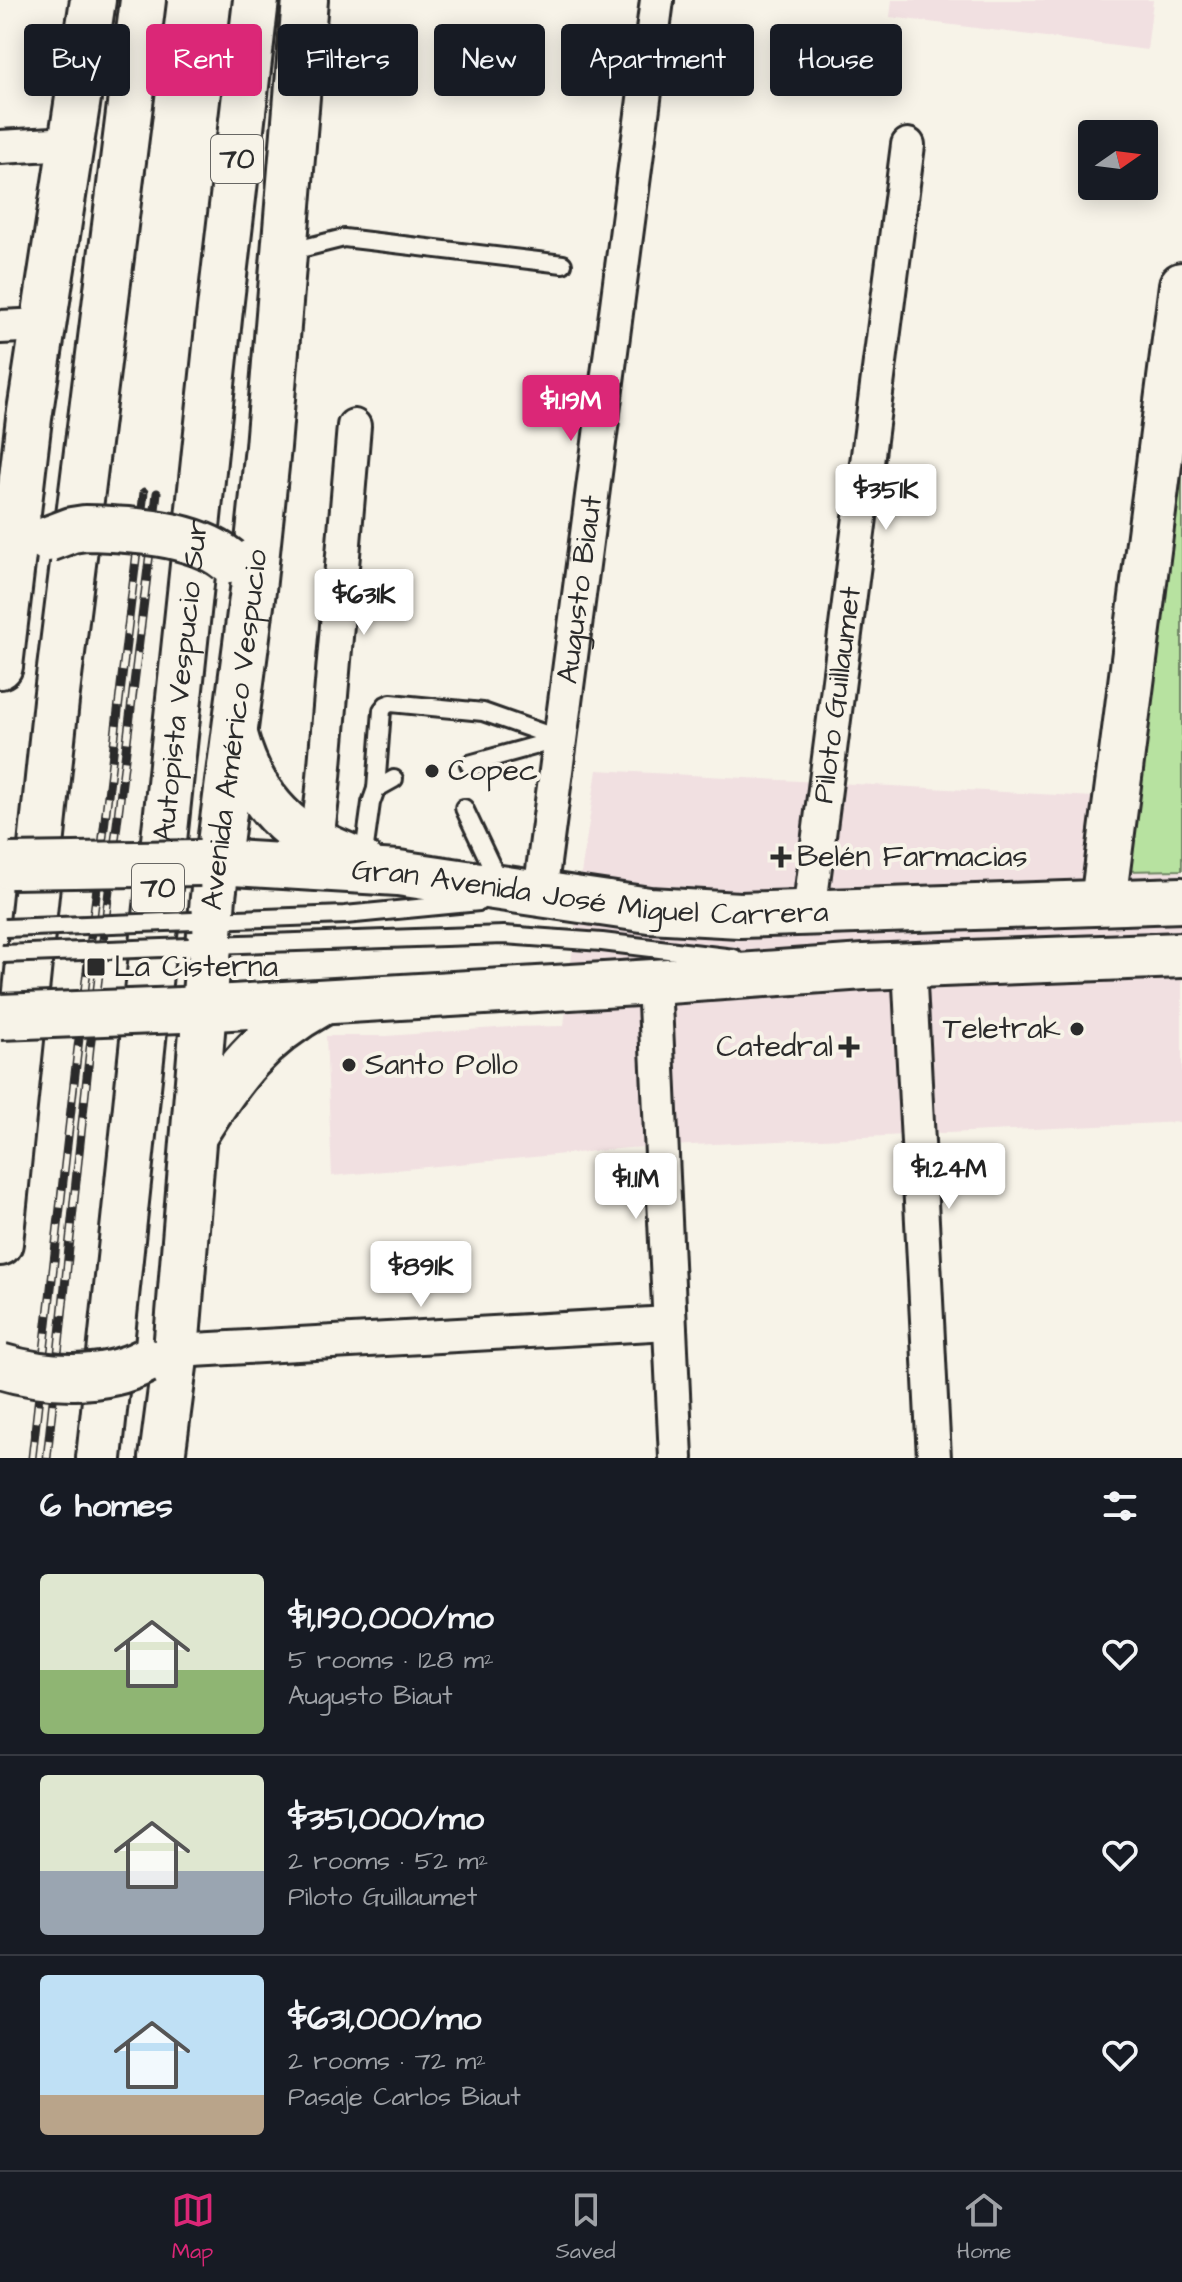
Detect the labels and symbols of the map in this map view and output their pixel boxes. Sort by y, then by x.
north arrow [1078,120,1158,200]
road number: 70 [211,135,263,183]
pin: $1.19M [506,375,636,443]
pin: $351K [830,464,942,532]
street label: Augusto Biaut [547,493,613,686]
street label: Autopista Vespucio Sur [143,517,219,844]
street label: Avenida Américo Vespucio [191,547,278,912]
pin: $631K [308,569,420,637]
street label: Piloto Guillaumet [802,584,872,806]
place label: Copec [448,750,538,792]
marker: Copec [423,762,441,780]
place label: Belén Farmacias [797,836,1028,878]
marker: Belén Farmacias [772,848,790,866]
street label: Gran Avenida José Miguel Carrera [351,849,829,936]
road number: 70 [132,864,184,912]
place label: La Cisterna [114,946,278,988]
marker: La Cisterna [85,956,107,978]
place label: Teletrak [943,1008,1061,1050]
marker: Teletrak [1068,1020,1086,1038]
place label: Catedral [716,1026,833,1068]
marker: Catedral [840,1038,858,1056]
place label: Santo Pollo [365,1044,518,1086]
marker: Santo Pollo [340,1056,358,1074]
pin: $1.24M [884,1143,1014,1211]
pin: $1.1M [580,1153,692,1221]
pin: $891K [365,1241,477,1309]

